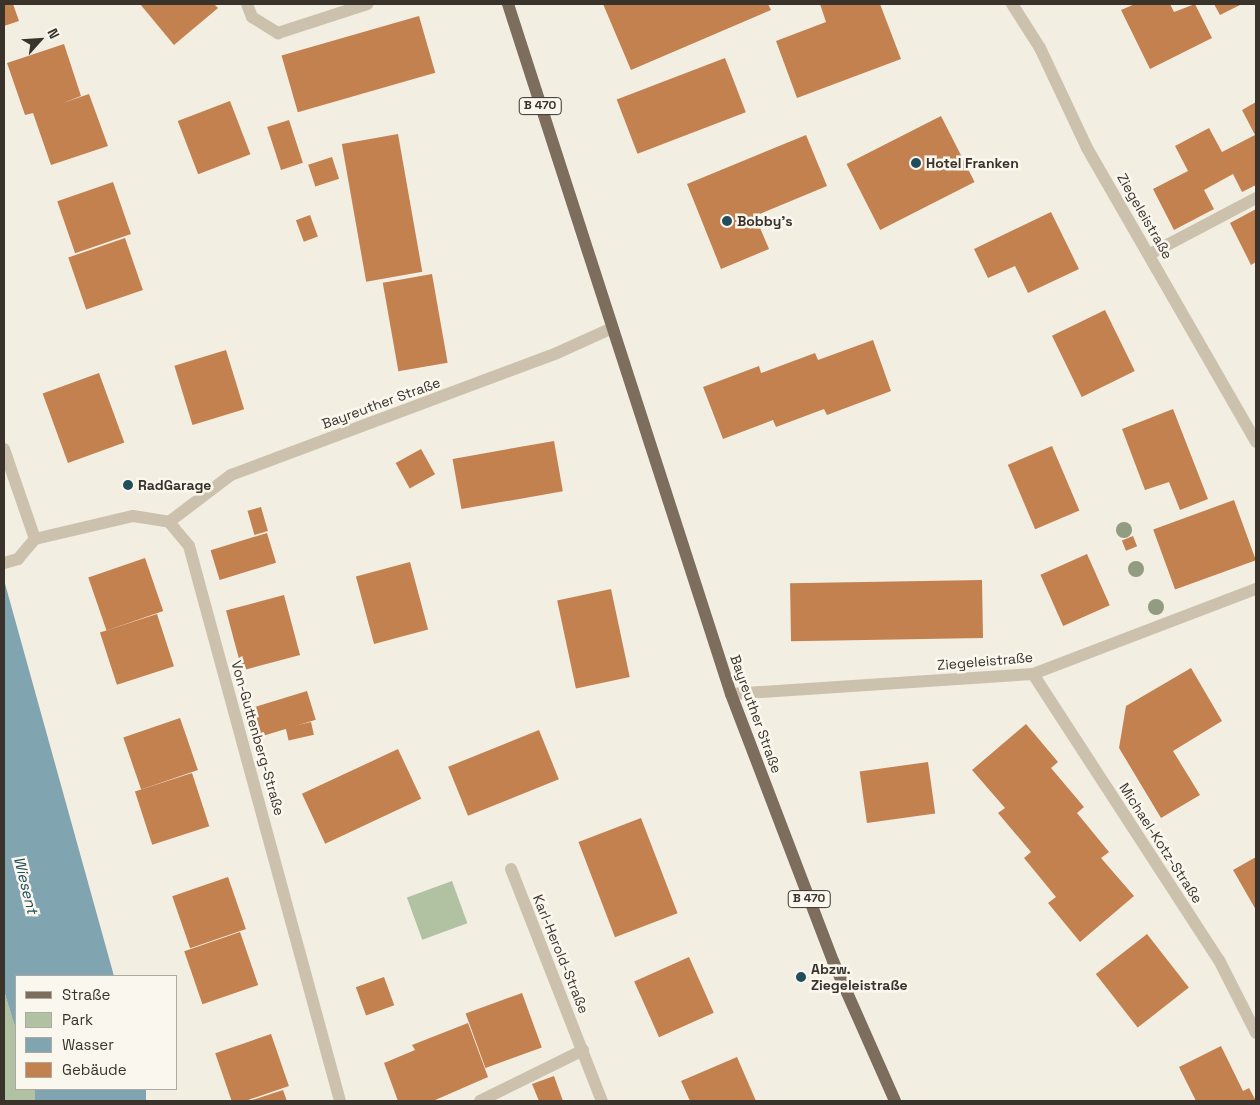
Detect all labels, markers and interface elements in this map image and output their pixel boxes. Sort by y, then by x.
north arrow [15,15,65,65]
text: N [43,25,64,42]
road number: B 470 [518,96,562,115]
place label: Hotel Franken [926,155,1019,171]
marker: Hotel Franken [910,157,922,169]
street label: Ziegeleistraße [1114,170,1176,262]
place label: Bobby's [737,213,793,229]
marker: Bobby's [721,215,733,227]
street label: Bayreuther Straße [319,374,443,432]
place label: RadGarage [138,477,211,493]
marker: RadGarage [122,479,134,491]
street label: Ziegeleistraße [936,648,1034,674]
street label: Bayreuther Straße [727,652,785,776]
street label: Von-Guttenberg-Straße [228,659,288,817]
street label: Michael-Kotz-Straße [1116,780,1206,906]
water label: Wiesent [10,855,42,915]
road number: B 470 [786,890,832,909]
street label: Karl-Herold-Straße [529,892,593,1016]
place label: Abzw. Ziegeleistraße [811,961,908,994]
marker: Abzw. Ziegeleistraße [795,971,807,983]
legend [15,975,178,1090]
text: Straße [62,985,110,1004]
text: Park [62,1010,93,1029]
text: Wasser [62,1035,114,1054]
text: Gebäude [62,1060,127,1079]

